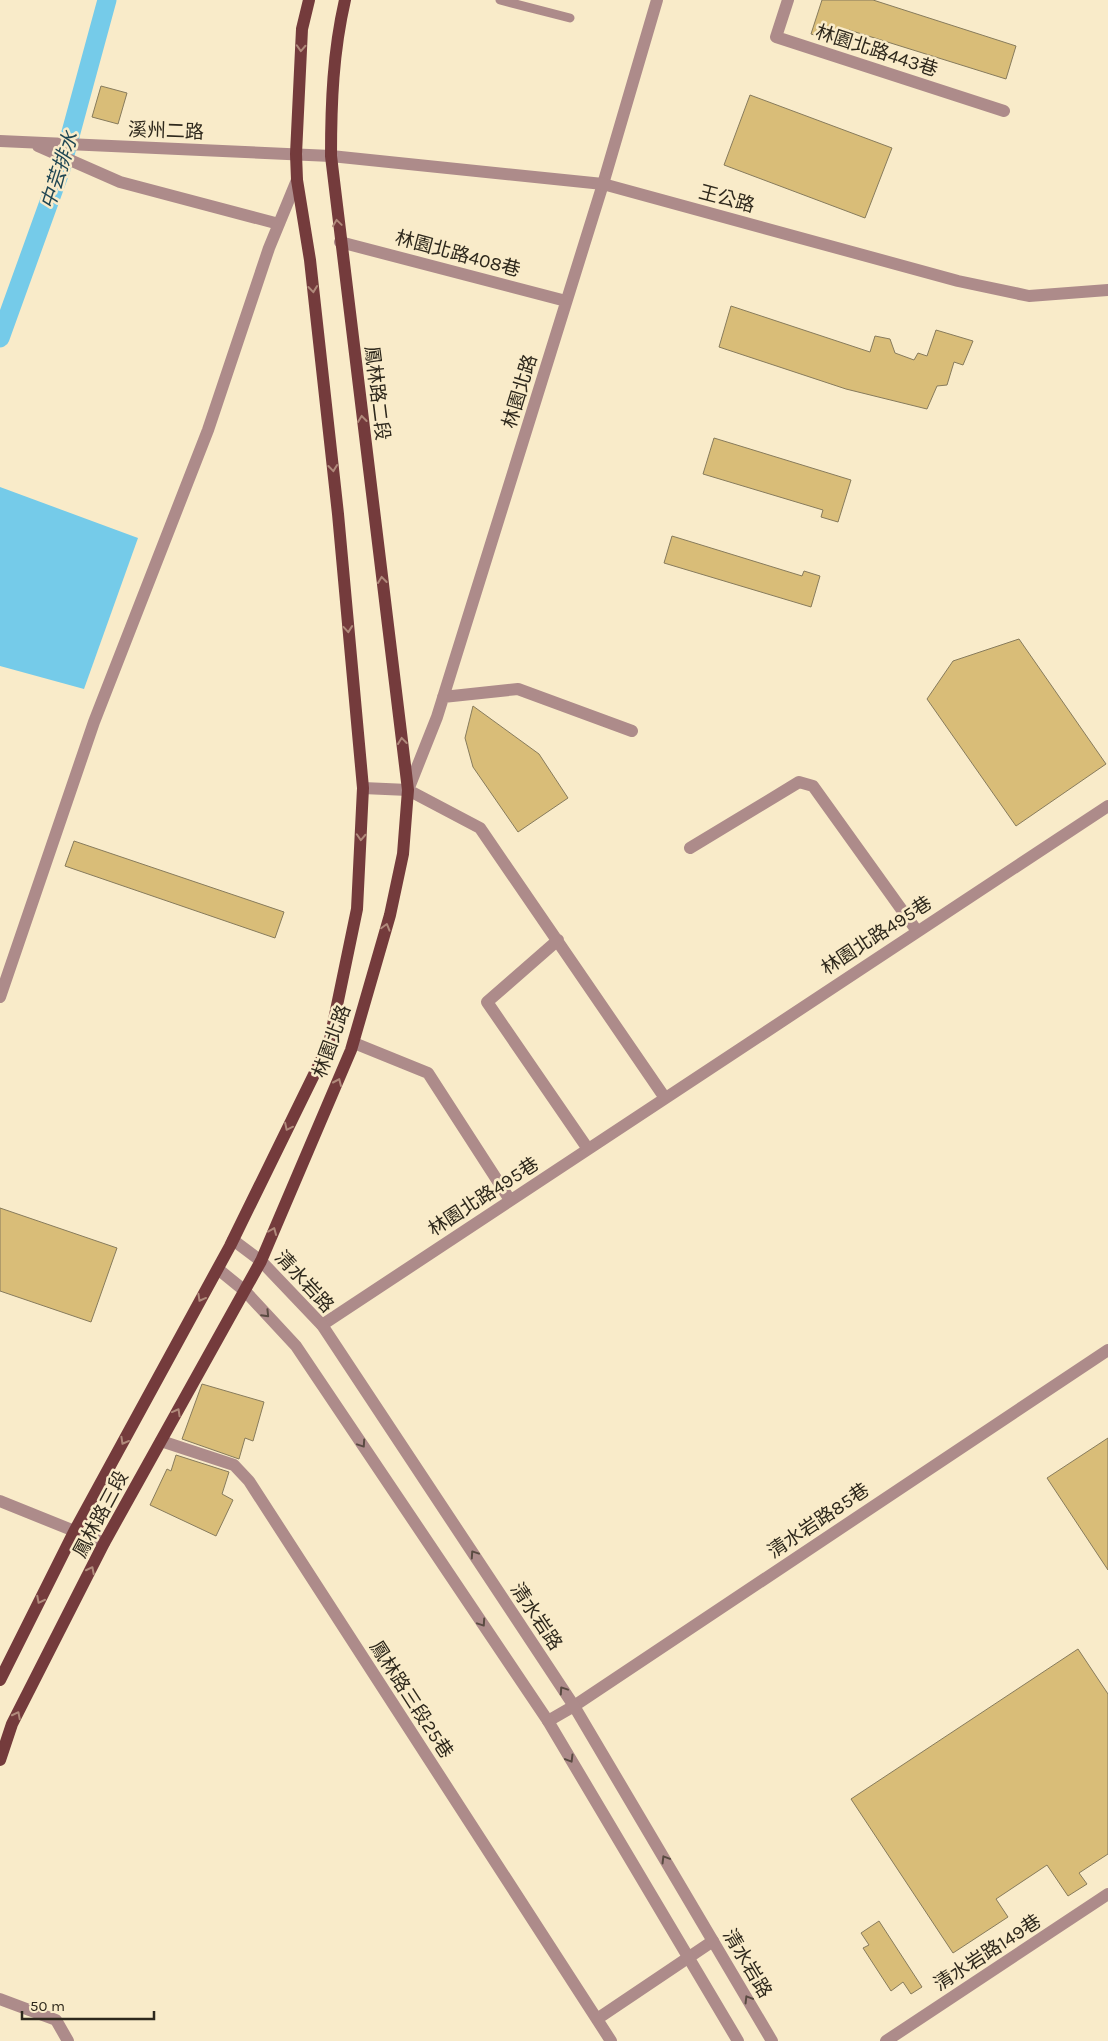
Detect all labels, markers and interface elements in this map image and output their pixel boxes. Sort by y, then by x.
street label: 林園北路443巷 [813,21,941,81]
one-way arrow [296,44,307,52]
street label: 溪州二路 [128,119,204,143]
water label: 中芸排水 [36,128,83,212]
street label: 王公路 [696,181,757,217]
one-way arrow [332,218,343,226]
street label: 林園北路408巷 [393,227,523,281]
one-way arrow [307,285,318,293]
street label: 鳳林路二段 [360,345,394,442]
street label: 林園北路 [498,352,542,431]
one-way arrow [357,414,368,422]
one-way arrow [327,464,338,472]
one-way arrow [377,576,388,584]
one-way arrow [343,626,354,634]
one-way arrow [397,737,408,745]
one-way arrow [355,833,366,841]
street label: 林園北路495巷 [817,892,936,980]
one-way arrow [381,924,391,932]
street label: 林園北路 [309,1002,355,1081]
one-way arrow [331,1078,342,1087]
one-way arrow [284,1122,294,1131]
street label: 林園北路495巷 [424,1153,543,1241]
one-way arrow [267,1227,278,1236]
street label: 清水岩路 [270,1246,338,1317]
one-way arrow [198,1293,208,1302]
one-way arrow [260,1308,269,1317]
one-way arrow [171,1408,181,1417]
one-way arrow [120,1435,130,1444]
one-way arrow [356,1438,365,1448]
street label: 鳳林路三段 [69,1467,133,1562]
street label: 清水岩路85巷 [764,1479,873,1563]
one-way arrow [470,1551,480,1560]
one-way arrow [85,1566,95,1575]
street label: 清水岩路 [506,1579,567,1654]
one-way arrow [36,1595,46,1604]
one-way arrow [476,1617,485,1626]
street label: 鳳林路三段25巷 [365,1637,457,1762]
one-way arrow [560,1686,570,1695]
one-way arrow [11,1711,21,1720]
one-way arrow [564,1754,574,1763]
one-way arrow [661,1856,671,1865]
street label: 清水岩路149巷 [930,1910,1045,1996]
street label: 清水岩路 [718,1925,776,2002]
scale bar [22,1988,155,2020]
one-way arrow [744,1996,754,2005]
text: 50 m [30,1997,65,2015]

